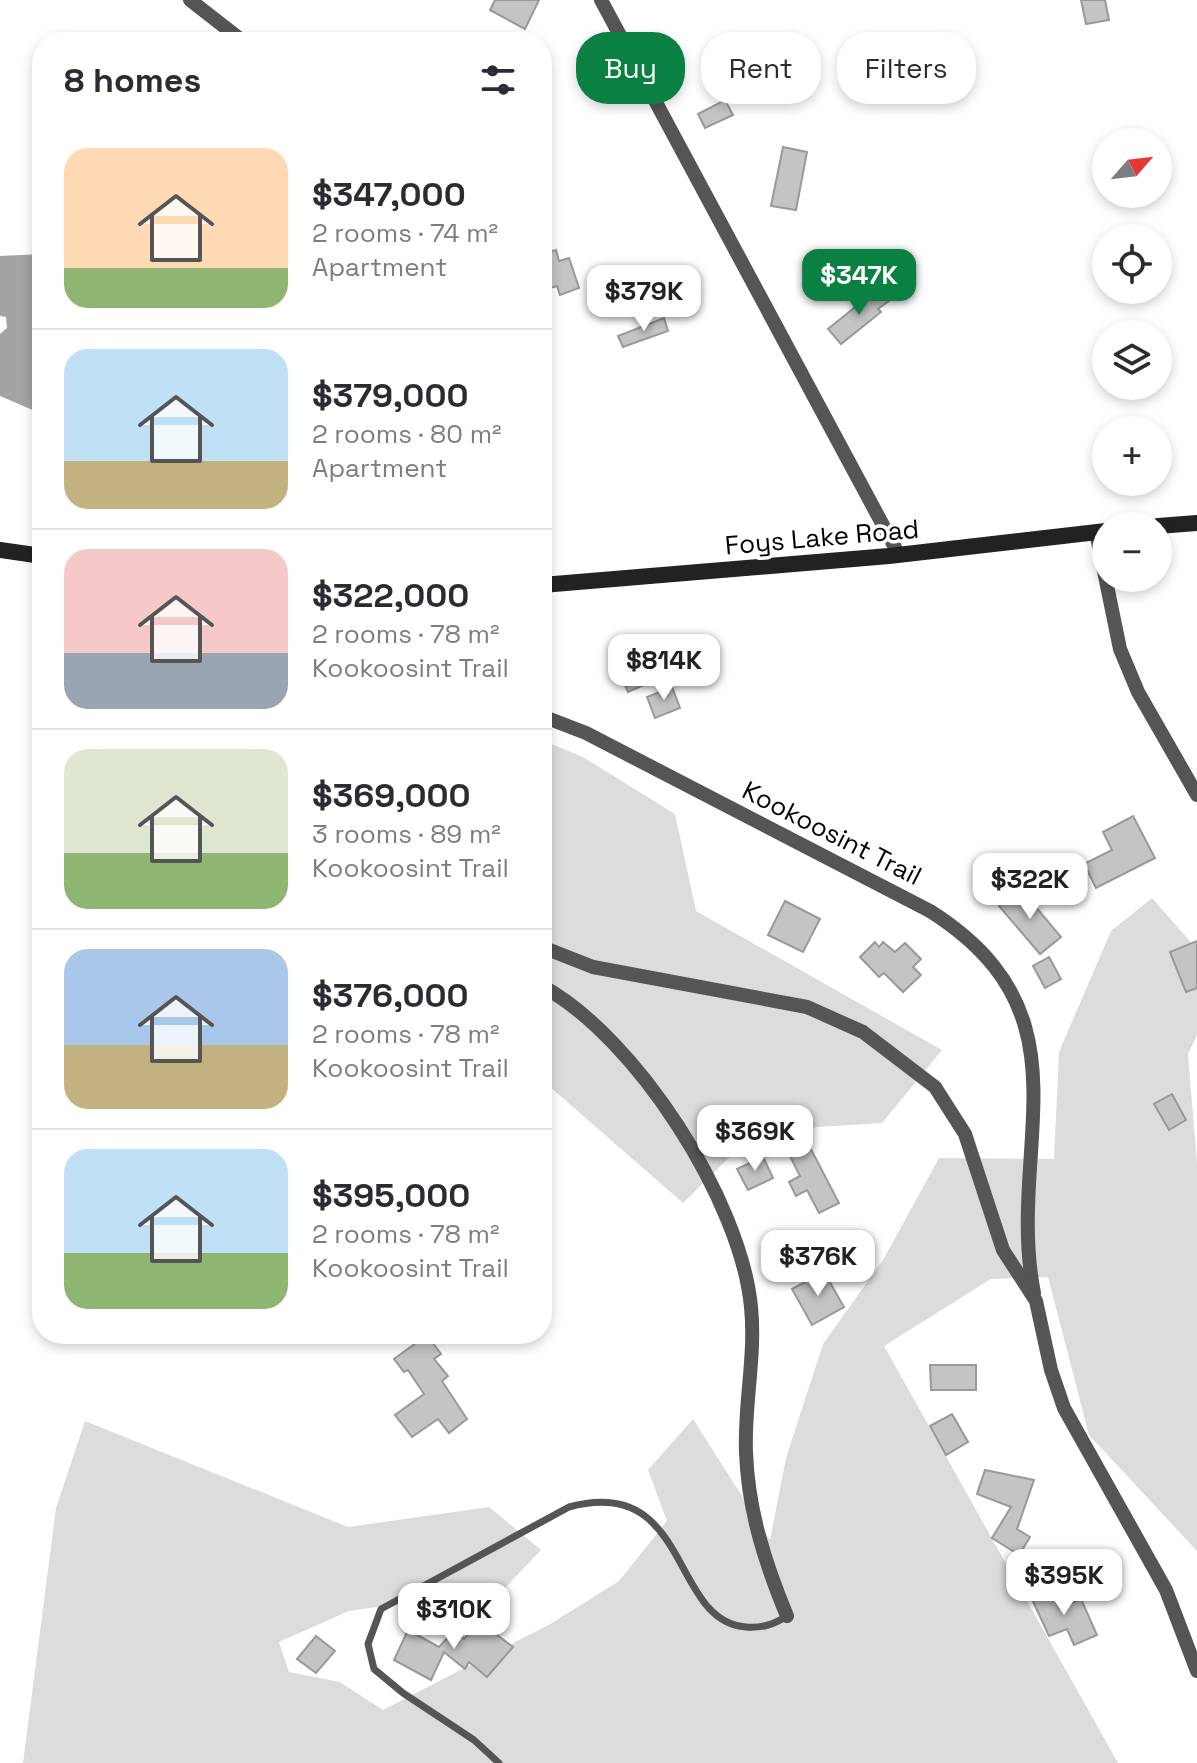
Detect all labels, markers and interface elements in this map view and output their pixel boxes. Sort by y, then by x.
chip: Buy [576,32,685,104]
chip: Rent [701,32,821,104]
chip: Filters [837,32,976,104]
icon: filters [476,58,520,102]
text: 8 homes [64,59,201,102]
north arrow [1092,128,1172,208]
map controls [1092,128,1172,592]
text: $347,000 [312,173,466,216]
icon: home [128,180,224,276]
text: 2 rooms · 74 m² [312,216,498,250]
button: locate [1092,224,1172,304]
pin: $347K [803,249,915,317]
text: Apartment [312,250,447,284]
text: $347K [820,258,898,292]
pin: $379K [588,265,700,333]
text: $379K [605,274,683,308]
button: layers [1092,320,1172,400]
text: $379,000 [312,374,468,417]
icon: home [128,381,224,477]
button: + [1092,416,1172,496]
text: 2 rooms · 80 m² [312,417,502,451]
text: Apartment [312,451,447,485]
street label: Foys Lake Road [724,512,920,562]
button: − [1092,512,1172,592]
text: $322,000 [312,574,469,617]
icon: home [128,581,224,677]
text: 2 rooms · 78 m² [312,617,499,651]
pin: $814K [608,634,720,702]
text: $814K [626,643,702,677]
text: Kookoosint Trail [312,651,509,685]
street label: Kookoosint Trail [737,773,927,893]
text: $369,000 [312,774,471,817]
icon: home [128,781,224,877]
text: 3 rooms · 89 m² [312,817,501,851]
text: Kookoosint Trail [312,851,509,885]
pin: $322K [974,853,1086,921]
text: $322K [991,862,1069,896]
text: $376,000 [312,974,469,1017]
icon: home [128,981,224,1077]
text: 2 rooms · 78 m² [312,1017,499,1051]
text: Kookoosint Trail [312,1051,509,1085]
pin: $369K [699,1105,811,1173]
text: $369K [715,1114,795,1148]
text: $395,000 [312,1174,470,1217]
icon: home [128,1181,224,1277]
text: 2 rooms · 78 m² [312,1217,499,1251]
pin: $376K [762,1230,874,1298]
text: $376K [779,1239,857,1273]
text: Kookoosint Trail [312,1251,509,1285]
pin: $395K [1008,1549,1120,1617]
text: $395K [1024,1558,1104,1592]
pin: $310K [398,1583,510,1651]
text: $310K [416,1592,492,1626]

